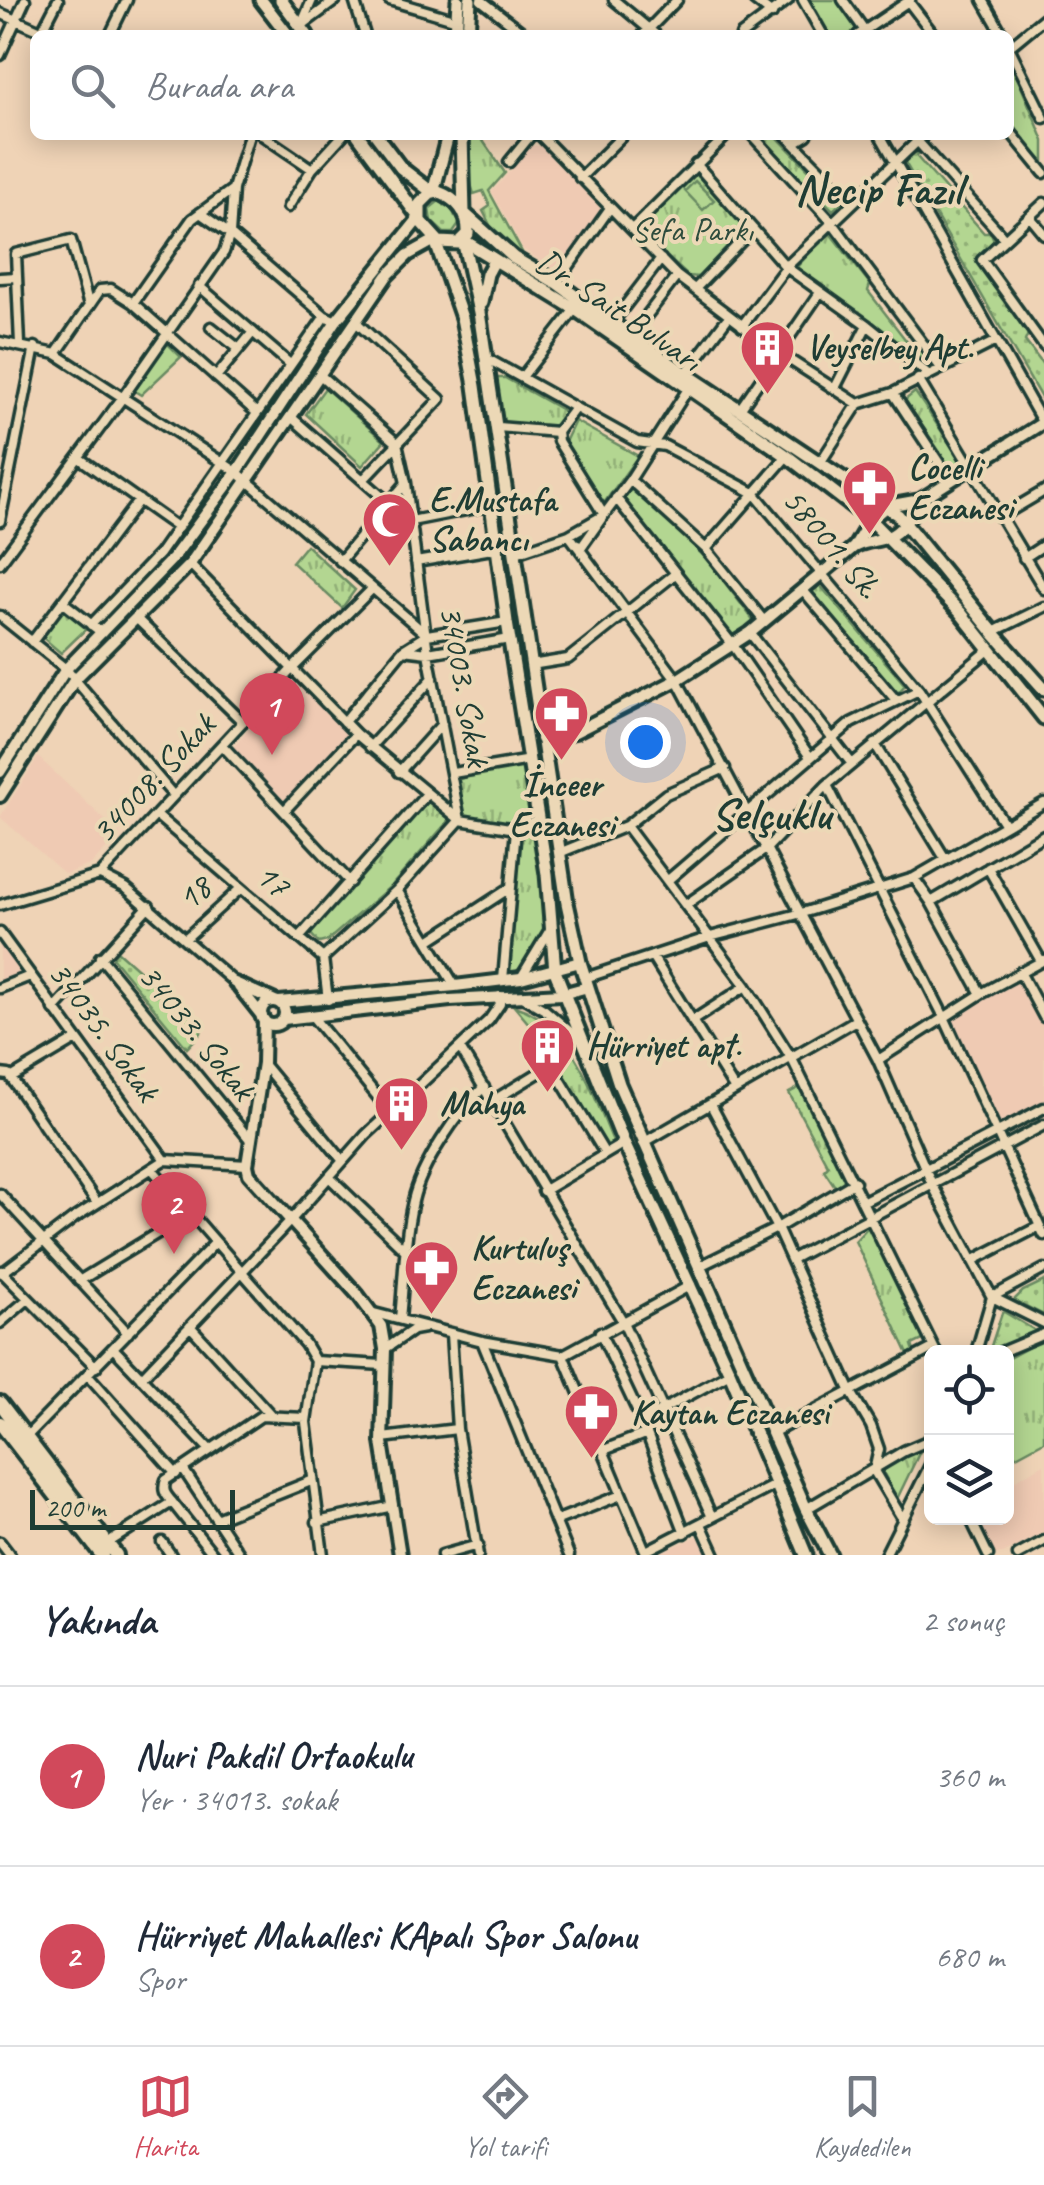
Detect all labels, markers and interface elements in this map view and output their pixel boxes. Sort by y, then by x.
search box [30,30,1014,140]
icon: search [65,58,120,113]
text: Burada ara [145,62,293,109]
district label: Necip Fazıl [795,161,970,218]
park label: Sefa Parkı [631,207,754,252]
street label: Dr. Sait Bulvarı [528,238,712,383]
building icon: Veyselbey Apt. [737,317,797,396]
place label: Veyselbey Apt. [806,325,974,370]
place label: Cocelli Eczanesi [908,445,1018,530]
pharmacy icon: Cocelli Eczanesi [839,457,899,536]
place label: E.Mustafa Sabancı [429,477,559,562]
street label: 58001. Sk. [773,478,891,608]
mosque icon: E.Mustafa Sabancı [360,489,420,568]
street label: 34003. Sokak [429,602,502,772]
pin: 1 [240,672,304,755]
pharmacy icon: İnceer Eczanesi [532,683,592,762]
street label: 34008. Sokak [81,702,226,853]
your location [620,717,671,768]
place label: İnceer Eczanesi [510,762,620,847]
district label: Selçuklu [711,786,835,843]
street label: 17 [246,853,301,909]
street label: 18 [167,864,223,920]
street label: 34035. Sokak [38,952,171,1112]
street label: 34033. Sokak [128,955,267,1111]
building icon: Hürriyet apt. [517,1015,577,1094]
place label: Hürriyet apt. [586,1023,742,1068]
building icon: Mahya [371,1073,431,1152]
place label: Mahya [440,1081,527,1126]
pin: 2 [142,1172,206,1254]
place label: Kurtuluş Eczanesi [471,1225,581,1310]
pharmacy icon: Kurtuluş Eczanesi [402,1237,462,1316]
map controls [924,1345,1014,1525]
button: locate [924,1345,1014,1435]
pharmacy icon: Kaytan Eczanesi [562,1382,622,1461]
place label: Kaytan Eczanesi [631,1390,833,1435]
button: layers [924,1435,1014,1525]
scale bar [30,1485,235,1530]
text: 200 m [45,1490,105,1525]
text: Yakında [40,1594,155,1647]
text: 2 sonuç [922,1600,1004,1641]
text: Nuri Pakdil Ortaokulu [135,1732,412,1779]
text: 1 [65,1756,80,1797]
text: 360 m [935,1756,1004,1797]
text: Yer · 34013. sokak [135,1779,337,1820]
text: Hürriyet Mahallesi KApalı Spor Salonu [135,1912,636,1959]
text: 2 [65,1936,80,1977]
text: 680 m [935,1936,1004,1977]
text: Spor [135,1959,185,2000]
tab: Harita [133,2069,198,2164]
tab: Yol tarifi [464,2069,547,2164]
tab: Kaydedilen [814,2069,911,2164]

